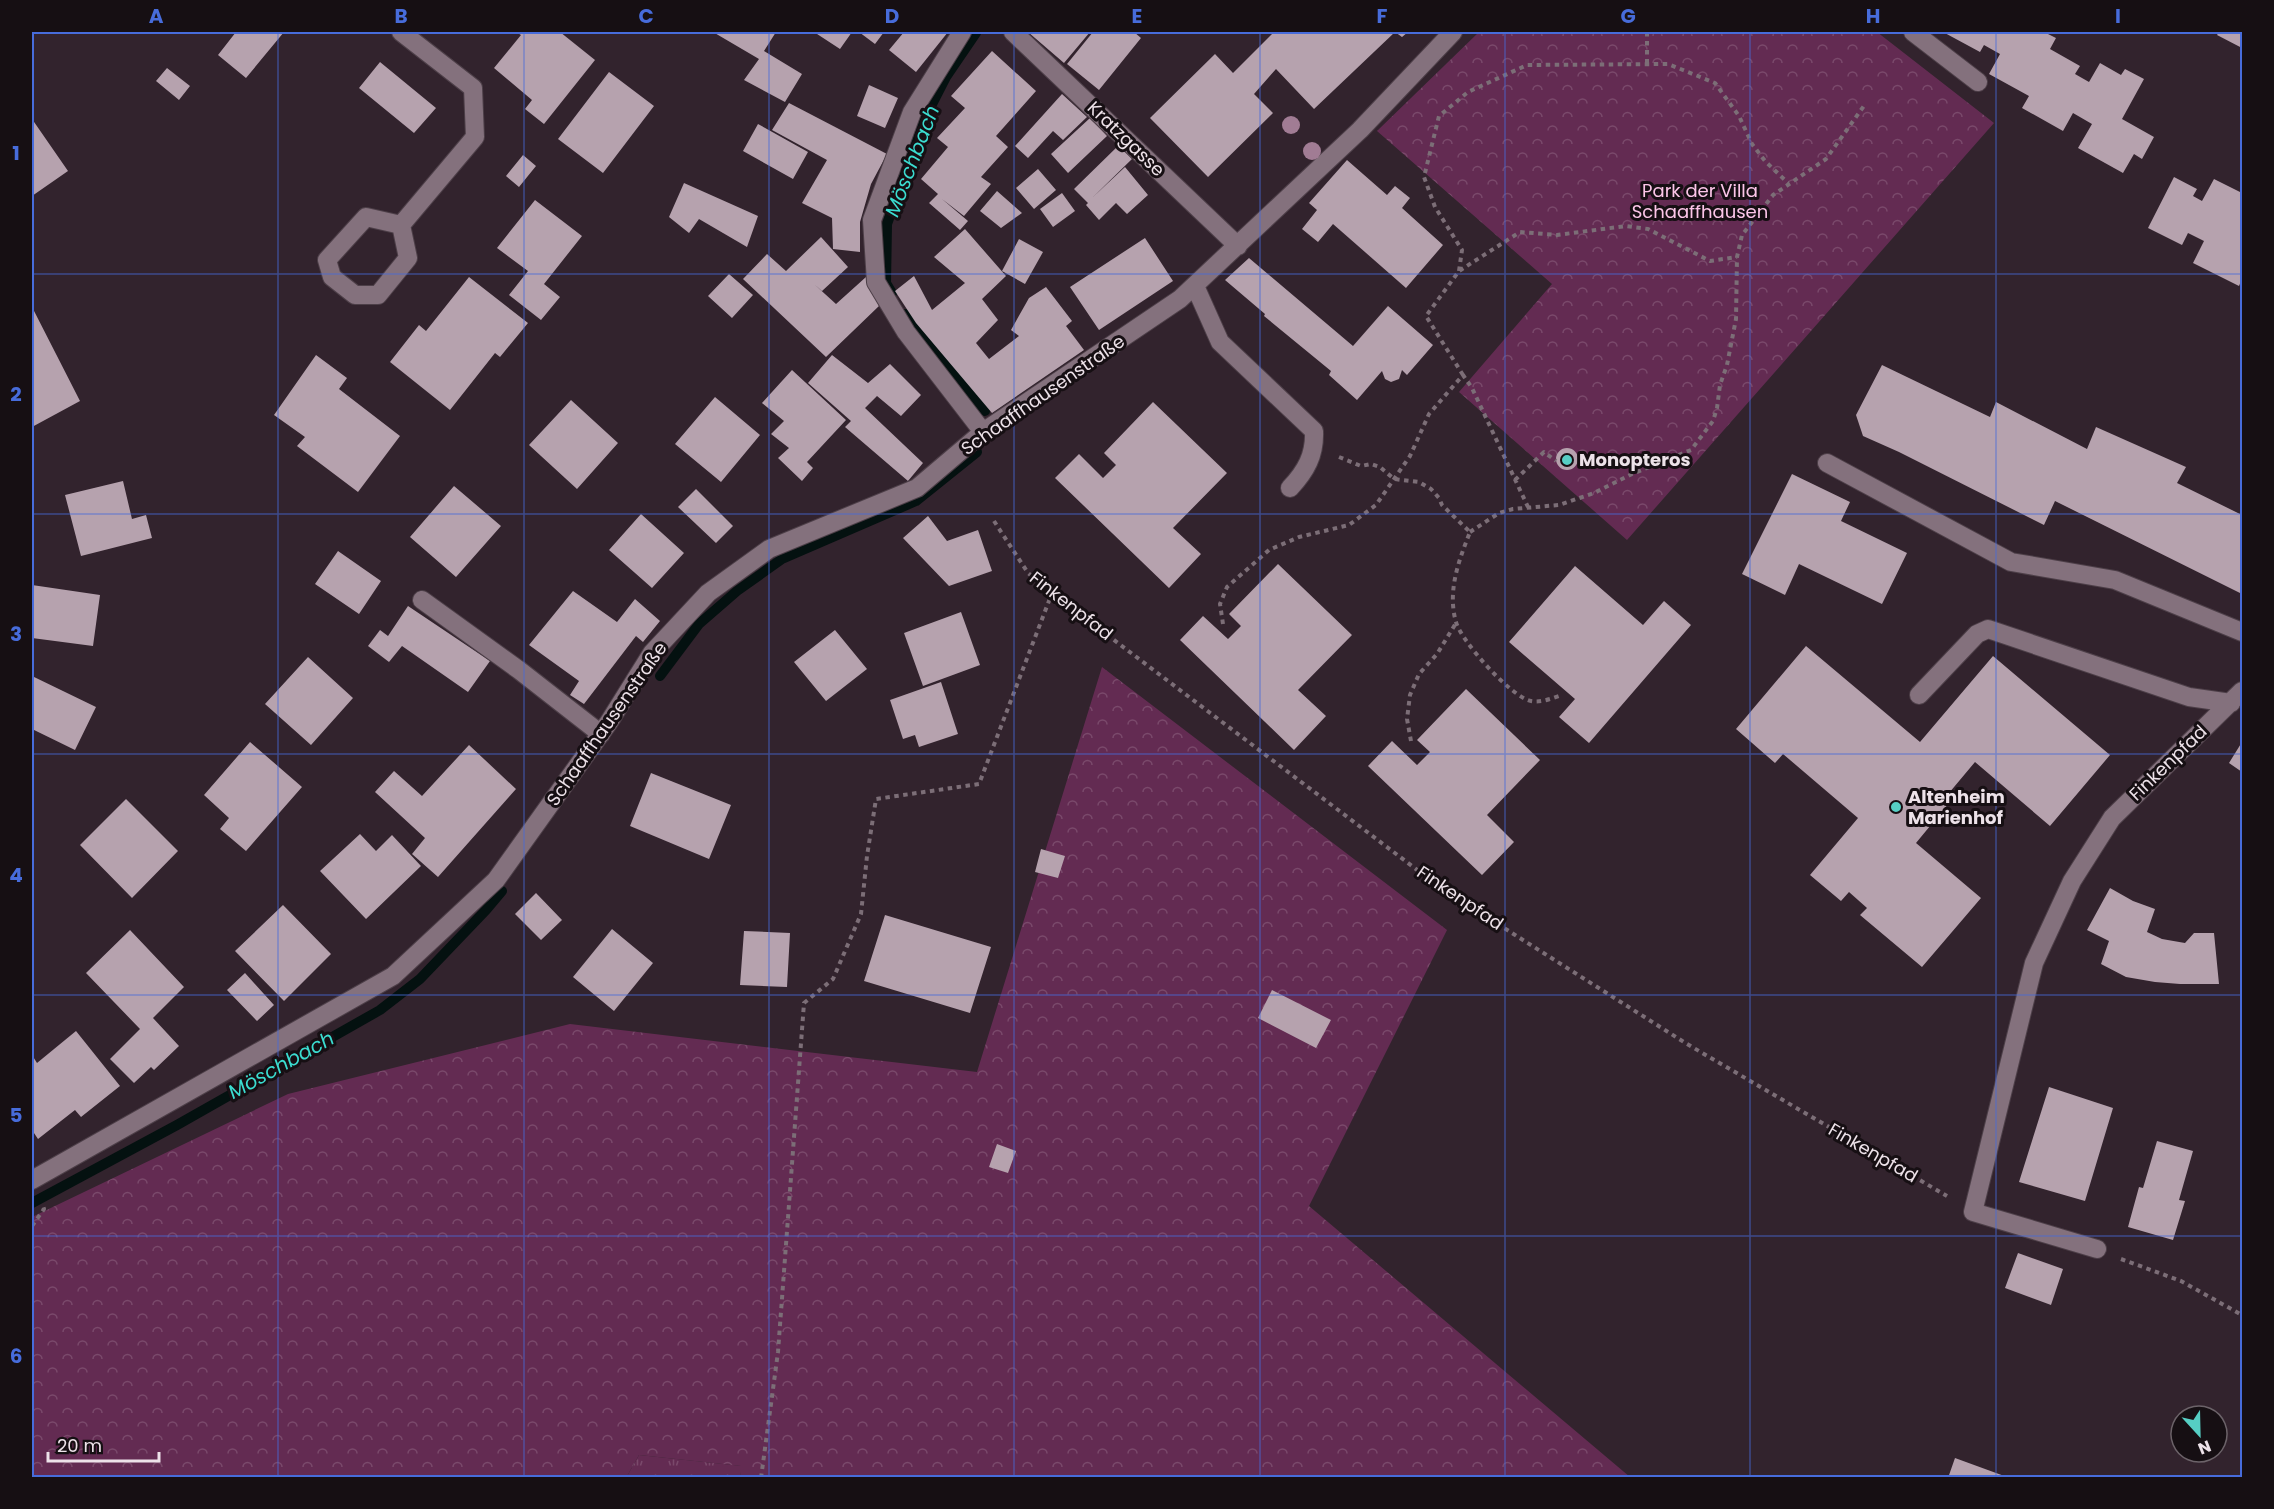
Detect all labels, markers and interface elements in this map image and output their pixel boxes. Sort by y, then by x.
text: A [149,2,164,30]
text: B [394,2,408,30]
text: C [638,2,654,30]
text: D [885,2,899,30]
text: E [1132,2,1142,30]
text: F [1377,2,1388,30]
text: G [1620,2,1636,30]
text: H [1866,2,1880,30]
text: I [2115,2,2121,30]
street label: Kratzgasse [1082,95,1171,182]
water label: Möschbach [878,101,946,221]
text: 1 [12,139,20,167]
park label: Park der Villa Schaaffhausen [1632,178,1768,224]
street label: Schaaffhausenstraße [956,329,1130,461]
text: 2 [10,380,22,408]
place label: Monopteros [1579,447,1690,472]
marker: Monopteros [1560,453,1574,467]
street label: Finkenpfad [1024,565,1118,646]
text: 3 [10,620,22,648]
street label: Schaaffhausenstraße [541,637,673,811]
street label: Finkenpfad [2123,719,2212,806]
place label: Altenheim Marienhof [1908,784,2005,830]
marker: Altenheim Marienhof [1889,800,1903,814]
street label: Finkenpfad [1412,859,1508,936]
text: 4 [9,861,23,889]
water label: Möschbach [223,1024,339,1106]
text: 5 [10,1101,23,1129]
street label: Finkenpfad [1824,1117,1923,1188]
text: 6 [10,1342,22,1370]
north arrow [2169,1404,2229,1464]
scale bar [48,1425,159,1463]
text: 20 m [57,1433,102,1458]
text: N [2195,1435,2214,1460]

